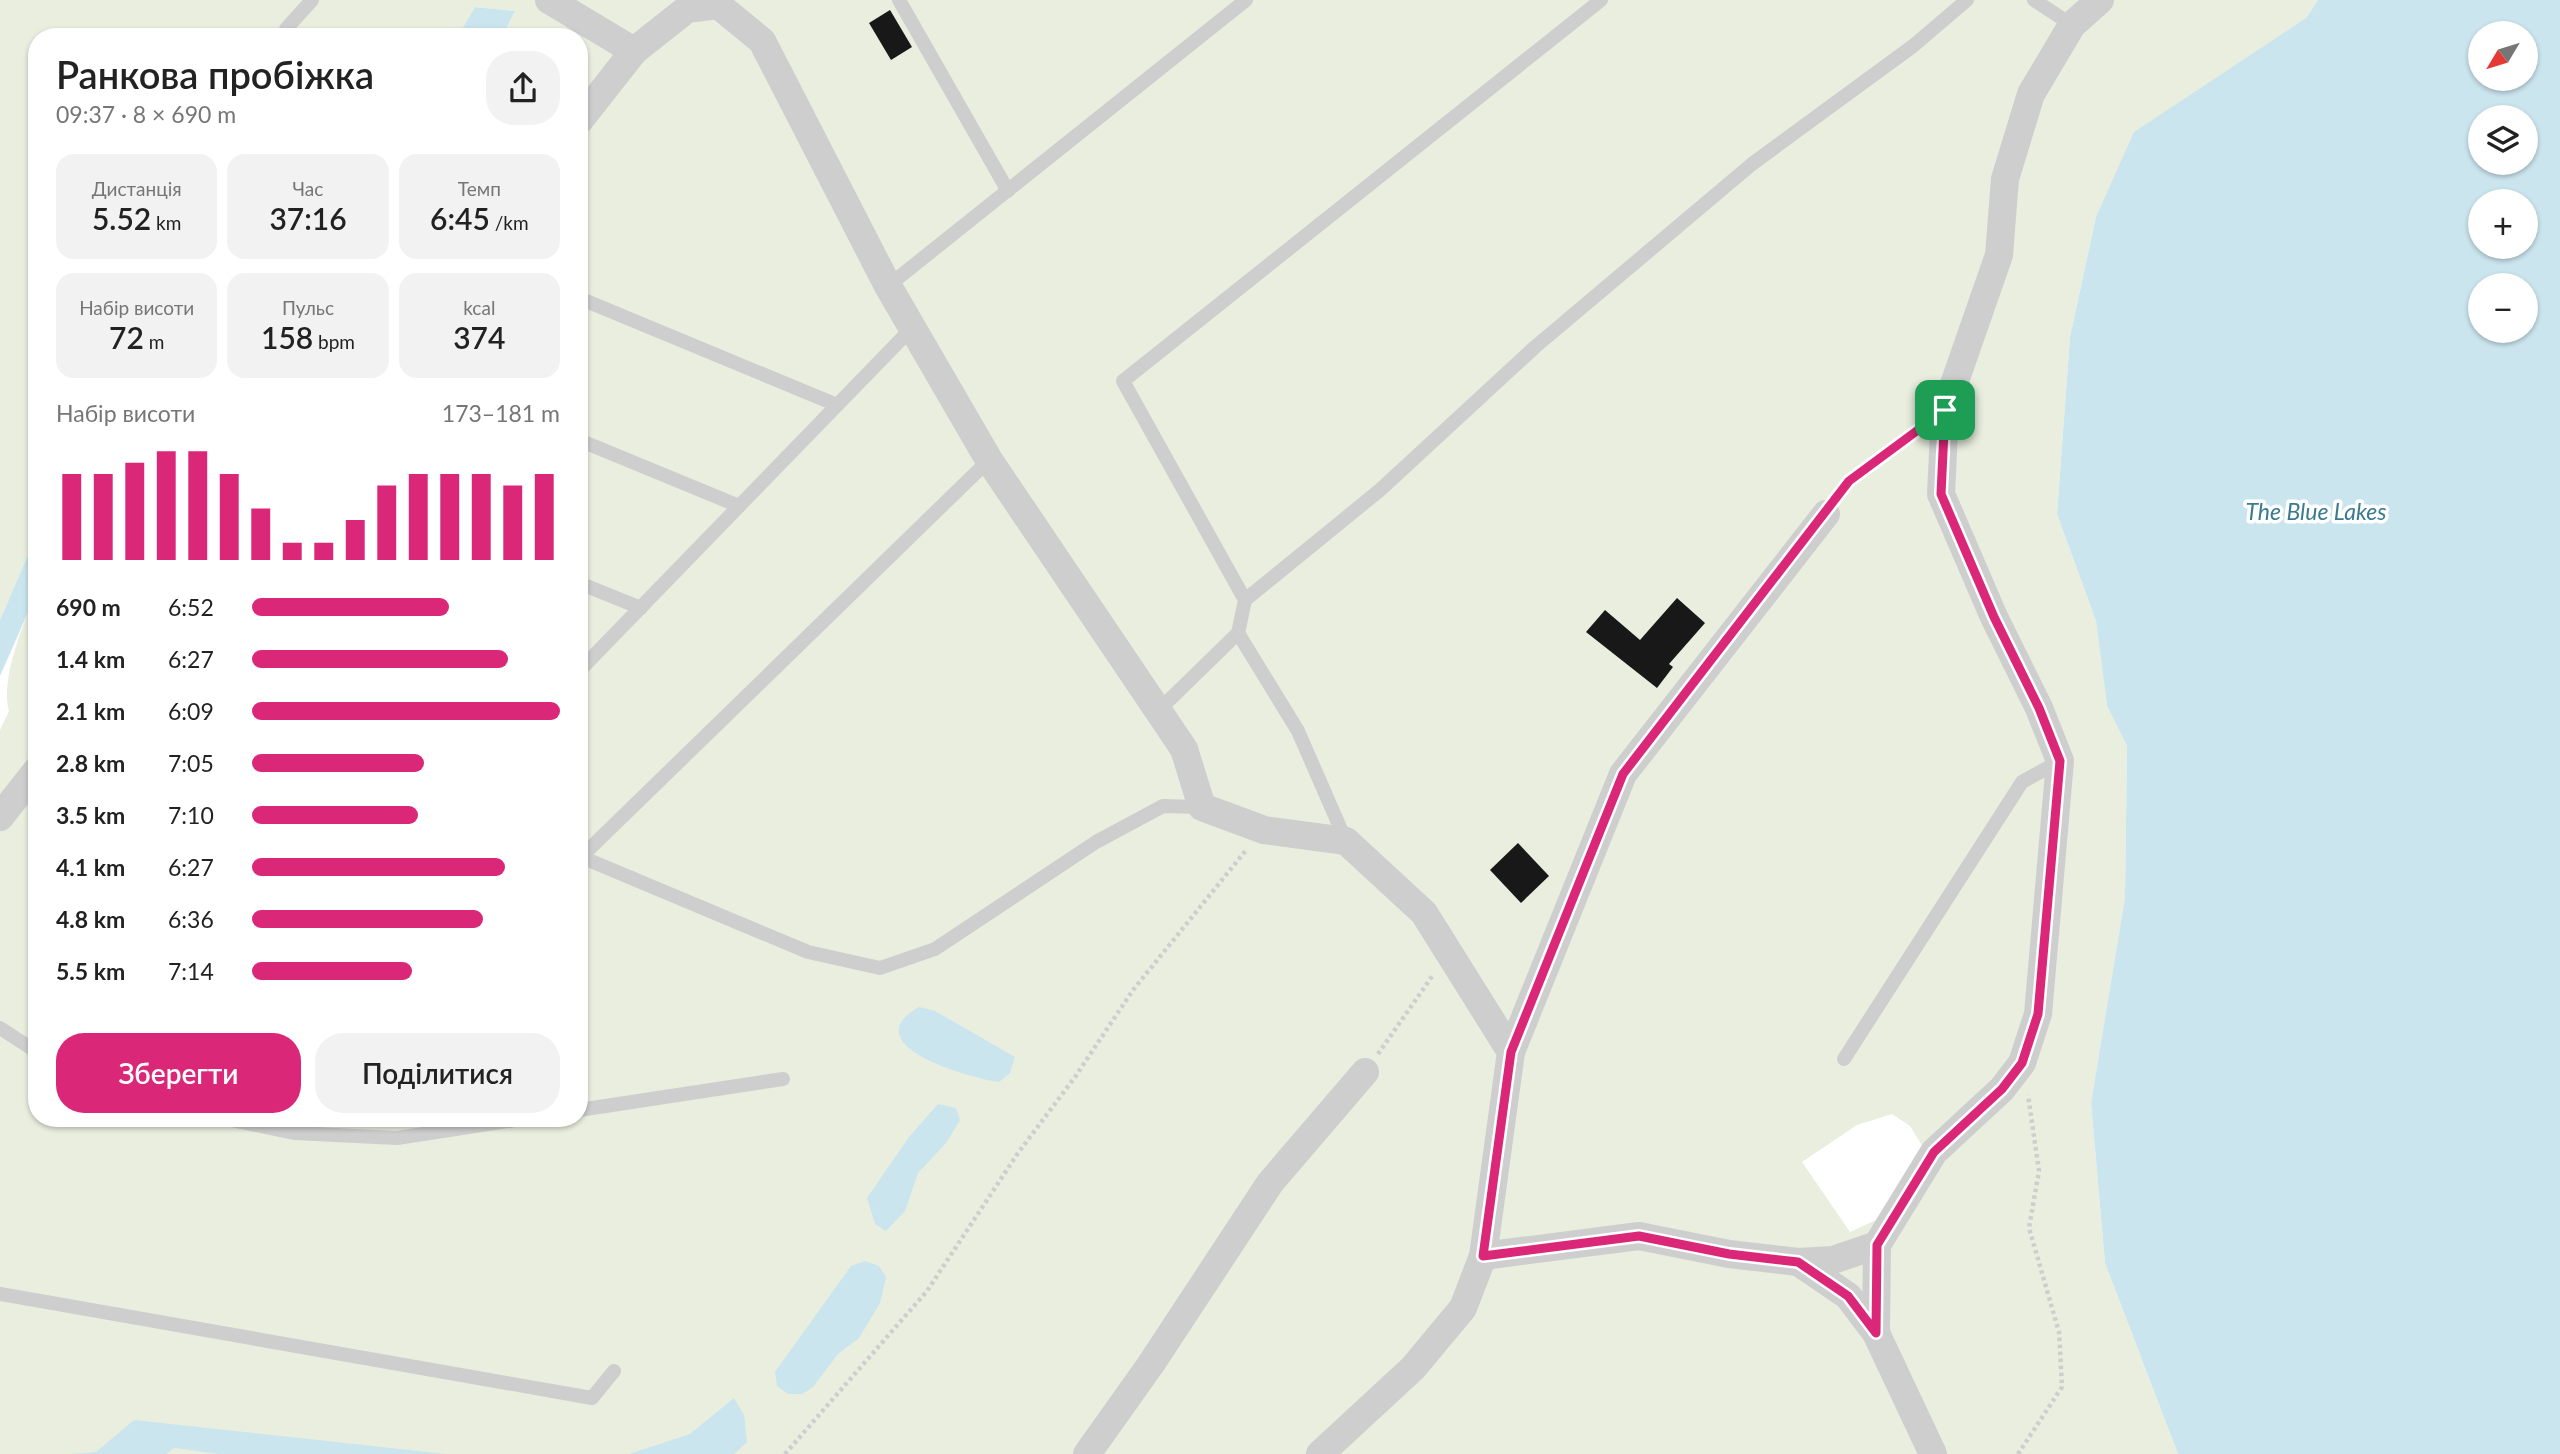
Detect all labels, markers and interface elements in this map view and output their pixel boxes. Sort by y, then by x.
north arrow [2468,21,2538,91]
map controls [2468,21,2538,343]
text: Ранкова пробіжка [56,51,374,97]
button: share [486,51,560,125]
text: 09:37 · 8 × 690 m [56,100,236,128]
button: layers [2468,105,2538,175]
text: Дистанція [92,177,182,200]
text: Час [293,177,323,200]
text: Темп [458,177,501,200]
button: + [2468,189,2538,259]
text: 5.52 [92,200,151,236]
text: 37:16 [269,200,347,236]
text: 6:45 [430,200,490,236]
text: km [151,211,181,234]
text: /km [490,211,529,234]
button: − [2468,273,2538,343]
text: Набір висоти [79,296,194,319]
text: Пульс [282,296,334,319]
text: kcal [463,296,495,319]
text: 72 [109,319,144,355]
text: 158 [261,319,313,355]
text: 374 [453,319,505,355]
text: m [144,330,164,353]
text: bpm [313,330,355,353]
pin [1915,380,1975,440]
icon: arrive [1926,391,1964,429]
text: Набір висоти [56,399,195,427]
text: 173–181 m [442,399,560,427]
water label: The Blue Lakes [2245,497,2387,525]
text: 690 m [56,593,121,621]
text: 6:52 [168,593,214,621]
text: 1.4 km [56,645,125,673]
text: 6:27 [168,645,214,673]
text: 2.1 km [56,697,125,725]
text: 6:09 [168,697,214,725]
text: 2.8 km [56,749,125,777]
text: 7:05 [168,749,214,777]
text: 3.5 km [56,801,125,829]
text: 7:10 [168,801,214,829]
text: 4.1 km [56,853,125,881]
text: 6:27 [168,853,214,881]
text: 4.8 km [56,905,125,933]
text: 6:36 [168,905,214,933]
text: 5.5 km [56,957,125,985]
text: 7:14 [168,957,214,985]
button: Зберегти [56,1033,301,1113]
button: Поділитися [315,1033,560,1113]

